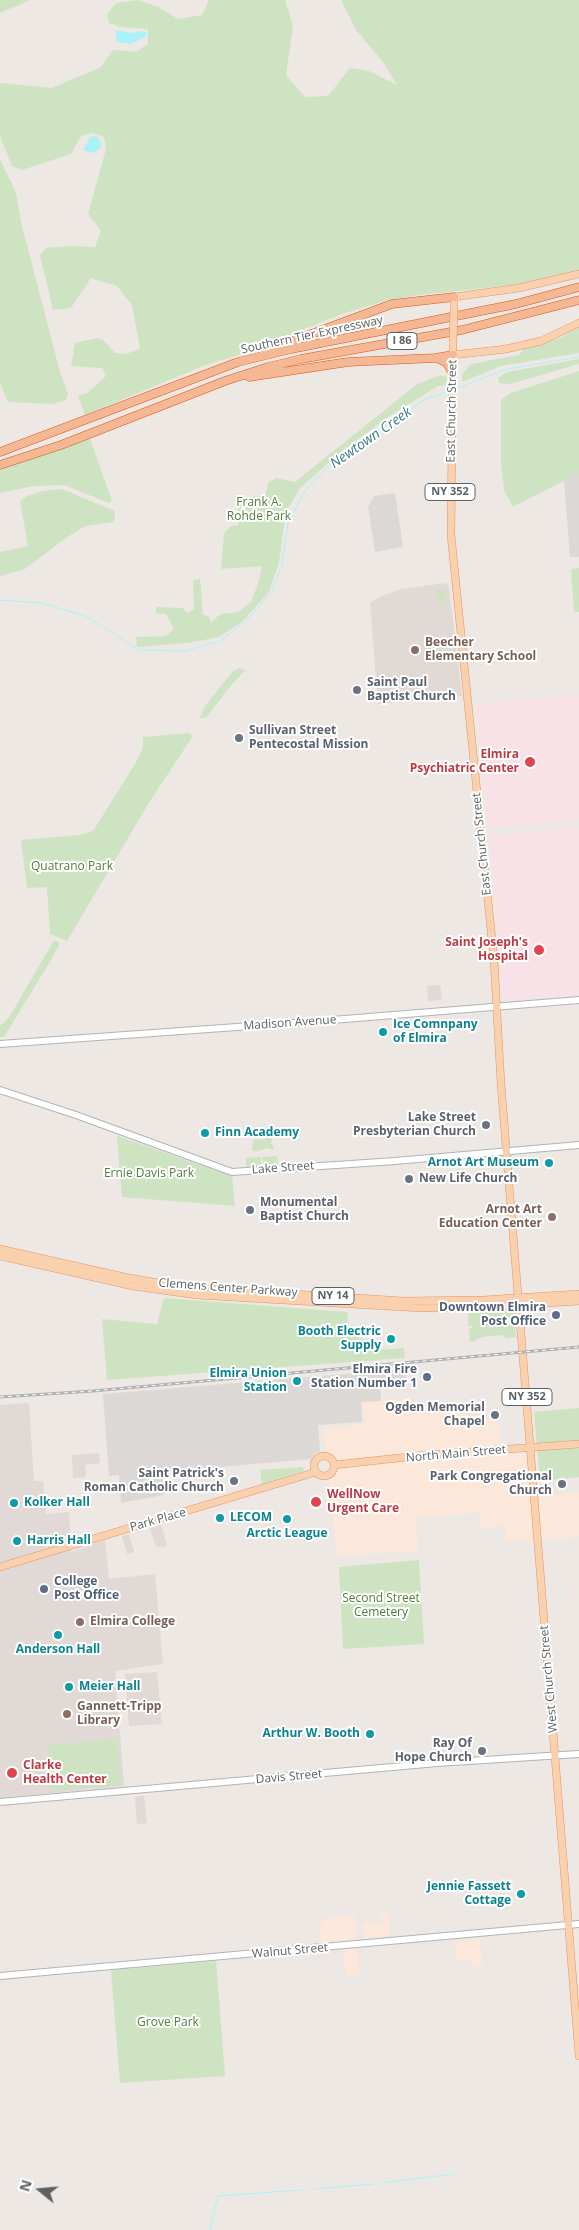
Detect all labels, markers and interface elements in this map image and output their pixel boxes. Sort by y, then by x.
street label: Southern Tier Expressway [240,313,384,357]
road number: I 86 [387,332,417,350]
street label: East Church Street [444,359,460,463]
water label: Newtown Creek [327,404,415,472]
road number: NY 352 [425,484,475,501]
park label: Frank A. Rohde Park [227,496,291,524]
place label: Beecher Elementary School [425,636,536,664]
marker: Beecher Elementary School [409,644,421,656]
place label: Saint Paul Baptist Church [367,676,456,704]
marker: Saint Paul Baptist Church [351,684,363,696]
place label: Sullivan Street Pentecostal Mission [249,724,368,752]
marker: Sullivan Street Pentecostal Mission [233,732,245,744]
place label: Elmira Psychiatric Center [410,748,519,776]
marker: Elmira Psychiatric Center [523,755,537,769]
street label: East Church Street [469,792,495,896]
park label: Quatrano Park [31,860,113,874]
place label: Saint Joseph's Hospital [445,936,528,964]
marker: Saint Joseph's Hospital [532,943,546,957]
street label: Madison Avenue [243,1013,337,1033]
place label: Ice Comnpany of Elmira [393,1018,478,1046]
marker: Ice Comnpany of Elmira [377,1026,389,1038]
place label: Lake Street Presbyterian Church [353,1111,476,1139]
marker: Lake Street Presbyterian Church [480,1119,492,1131]
place label: Finn Academy [215,1126,299,1140]
marker: Finn Academy [199,1127,211,1139]
place label: Arnot Art Museum [428,1156,539,1170]
marker: Arnot Art Museum [543,1157,555,1169]
street label: Lake Street [251,1159,315,1177]
park label: Ernie Davis Park [104,1167,194,1181]
place label: New Life Church [419,1172,517,1186]
marker: New Life Church [403,1173,415,1185]
place label: Monumental Baptist Church [260,1196,349,1224]
place label: Arnot Art Education Center [439,1203,542,1231]
marker: Monumental Baptist Church [244,1204,256,1216]
marker: Arnot Art Education Center [546,1211,558,1223]
street label: Clemens Center Parkway [158,1276,298,1300]
road number: NY 14 [312,1288,354,1304]
place label: Downtown Elmira Post Office [439,1301,546,1329]
marker: Downtown Elmira Post Office [550,1309,562,1321]
place label: Booth Electric Supply [298,1325,381,1353]
marker: Booth Electric Supply [385,1333,397,1345]
place label: Elmira Fire Station Number 1 [311,1363,417,1391]
place label: Elmira Union Station [209,1367,287,1395]
marker: Elmira Fire Station Number 1 [421,1371,433,1383]
marker: Elmira Union Station [291,1375,303,1387]
road number: NY 352 [502,1388,552,1405]
place label: Ogden Memorial Chapel [385,1401,485,1429]
marker: Ogden Memorial Chapel [489,1409,501,1421]
street label: North Main Street [405,1442,507,1466]
place label: Saint Patrick's Roman Catholic Church [84,1467,224,1495]
place label: Park Congregational Church [430,1470,552,1498]
marker: Saint Patrick's Roman Catholic Church [228,1475,240,1487]
marker: Park Congregational Church [556,1478,568,1490]
place label: WellNow Urgent Care [327,1488,399,1516]
marker: WellNow Urgent Care [309,1495,323,1509]
place label: Kolker Hall [24,1496,90,1510]
marker: Kolker Hall [8,1497,20,1509]
street label: Park Place [128,1505,188,1535]
place label: LECOM [230,1511,272,1525]
marker: LECOM [214,1512,226,1524]
marker: Arctic League [281,1513,293,1525]
place label: Arctic League [247,1527,327,1541]
place label: Harris Hall [27,1534,91,1548]
marker: Harris Hall [11,1535,23,1547]
place label: College Post Office [54,1575,119,1603]
marker: College Post Office [38,1583,50,1595]
park label: Second Street Cemetery [342,1592,420,1620]
place label: Elmira College [90,1615,175,1629]
marker: Elmira College [74,1616,86,1628]
street label: West Church Street [537,1625,561,1733]
marker: Anderson Hall [52,1629,64,1641]
place label: Anderson Hall [16,1643,100,1657]
place label: Meier Hall [79,1680,140,1694]
marker: Meier Hall [63,1681,75,1693]
place label: Gannett-Tripp Library [77,1700,161,1728]
marker: Gannett-Tripp Library [61,1708,73,1720]
place label: Arthur W. Booth [263,1727,360,1741]
marker: Arthur W. Booth [364,1728,376,1740]
place label: Ray Of Hope Church [395,1737,472,1765]
marker: Ray Of Hope Church [476,1745,488,1757]
place label: Clarke Health Center [23,1759,107,1787]
marker: Clarke Health Center [5,1766,19,1780]
street label: Davis Street [255,1767,323,1787]
place label: Jennie Fassett Cottage [427,1880,511,1908]
marker: Jennie Fassett Cottage [515,1888,527,1900]
street label: Walnut Street [251,1940,329,1962]
park label: Grove Park [137,2016,199,2030]
north arrow [15,2165,65,2215]
text: N [14,2177,36,2194]

